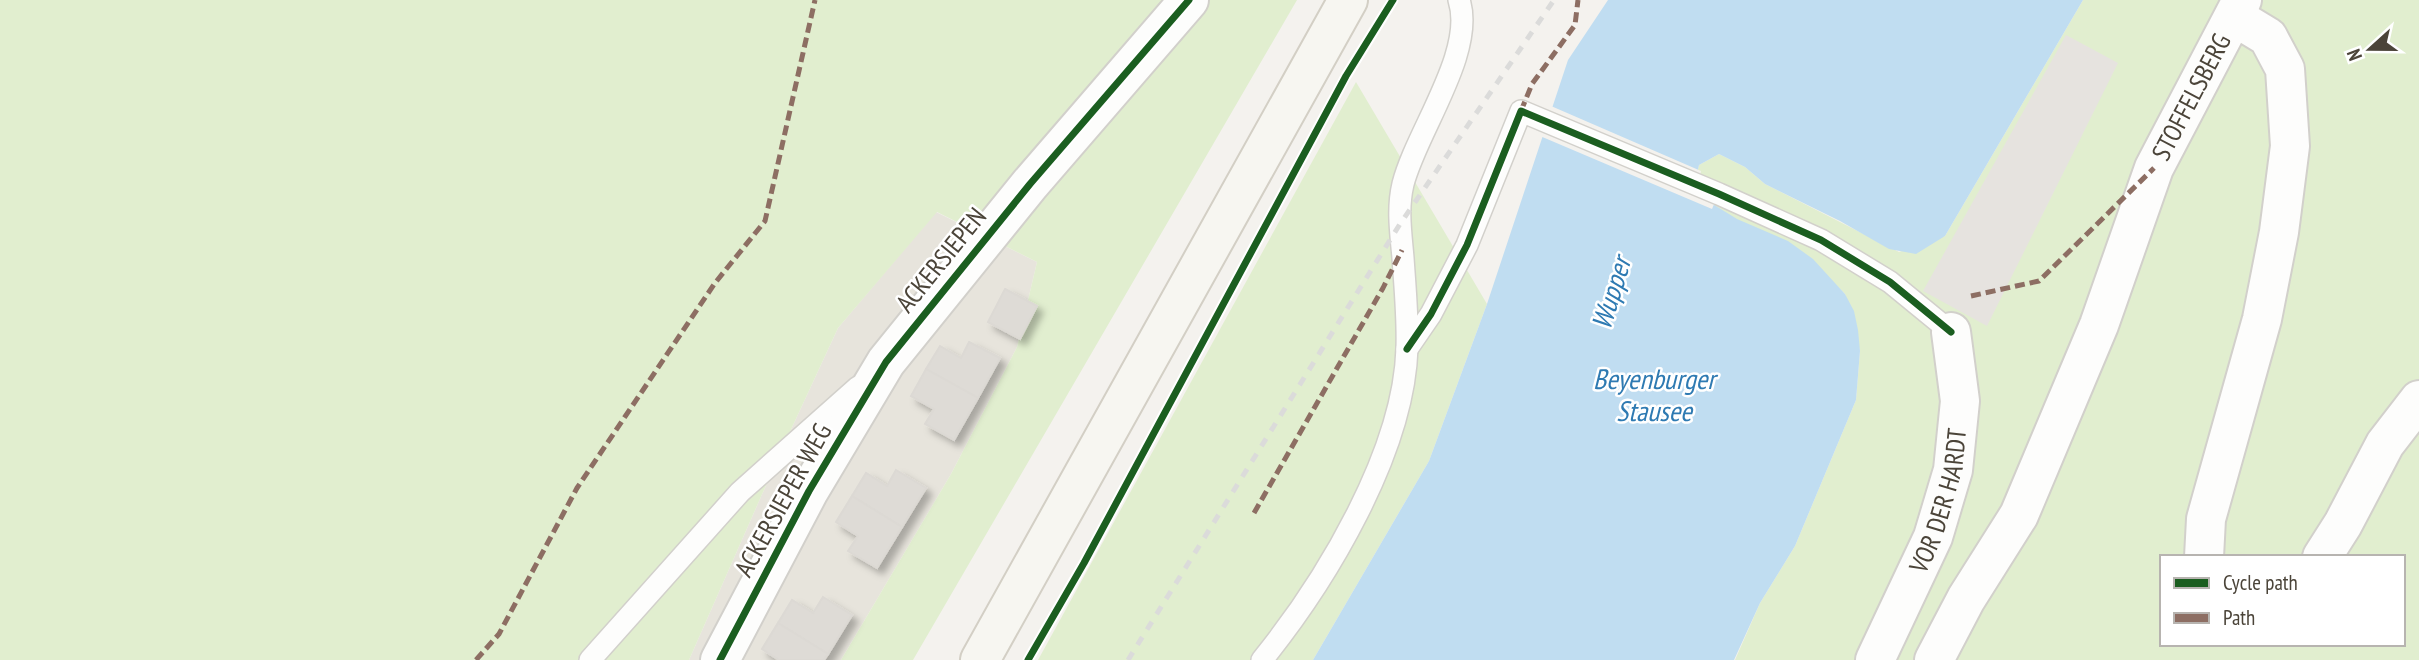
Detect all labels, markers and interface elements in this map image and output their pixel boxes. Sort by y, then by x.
north arrow [2335,14,2405,84]
street label: STOFFELSBERG [2144,28,2238,166]
text: N [2341,46,2367,64]
street label: ACKERSIEPEN [888,201,993,319]
water label: Wupper [1582,248,1640,333]
water label: Beyenburger Stausee [1593,360,1719,429]
street label: ACKERSIEPER WEG [727,417,838,582]
street label: VOR DER HARDT [1901,426,1973,579]
legend [2160,555,2405,646]
text: Cycle path [2223,569,2298,596]
text: Path [2223,604,2255,631]

